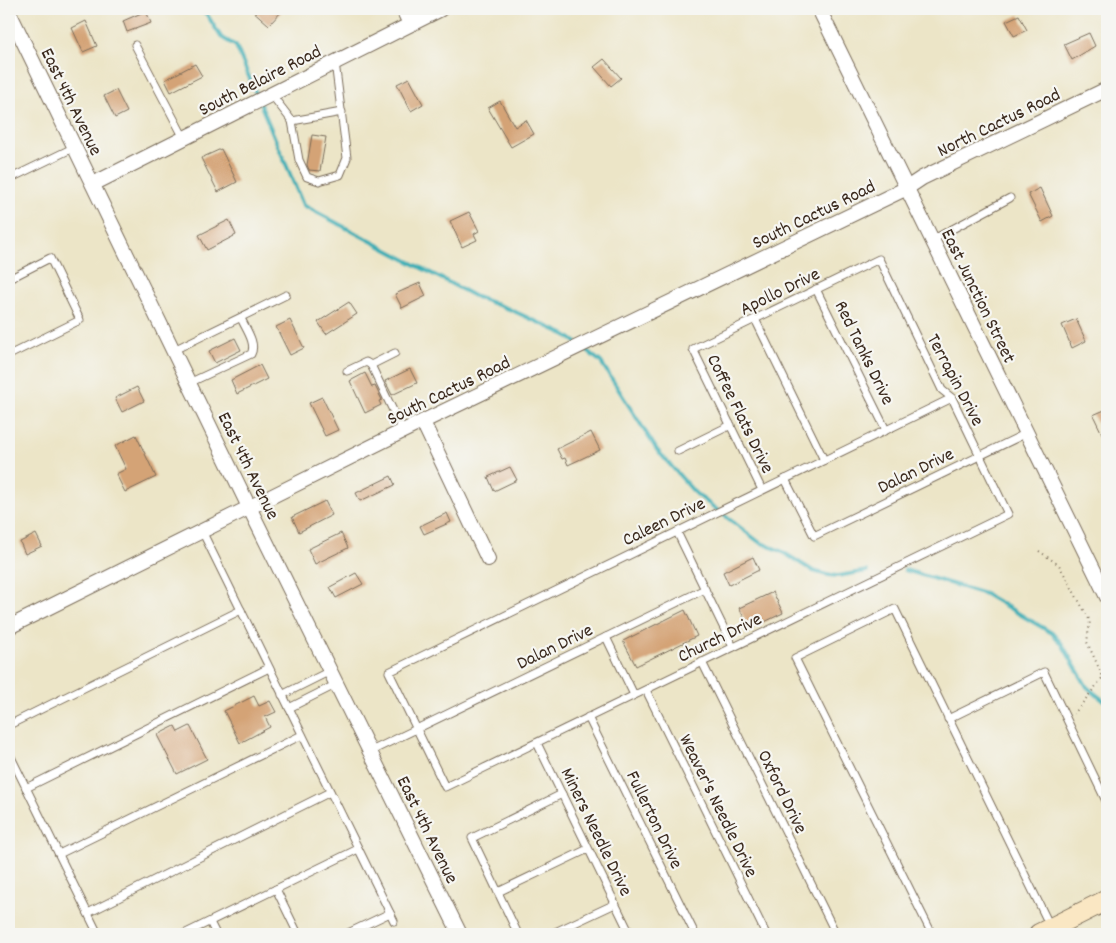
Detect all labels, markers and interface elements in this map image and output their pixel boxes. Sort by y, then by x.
street label: South Belaire Road [194,40,327,125]
street label: East 4th Avenue [32,44,108,161]
street label: North Cactus Road [933,83,1066,166]
street label: South Cactus Road [748,175,881,258]
street label: East Junction Street [933,225,1021,368]
street label: Apollo Drive [736,262,825,324]
street label: Red Tanks Drive [826,297,900,410]
street label: Terrapin Drive [918,330,990,432]
street label: Coffee Flats Drive [698,350,779,479]
street label: South Cactus Road [383,351,516,434]
street label: East 4th Avenue [209,408,285,525]
street label: Dalan Drive [874,442,959,502]
street label: Caleen Drive [618,491,711,555]
street label: Church Drive [674,607,767,671]
street label: Dalan Drive [513,618,598,678]
street label: Weaver's Needle Drive [670,730,763,883]
street label: Oxford Drive [749,746,813,839]
street label: Miners Needle Drive [552,764,638,901]
street label: Fullerton Drive [617,767,688,874]
street label: East 4th Avenue [388,772,464,889]

